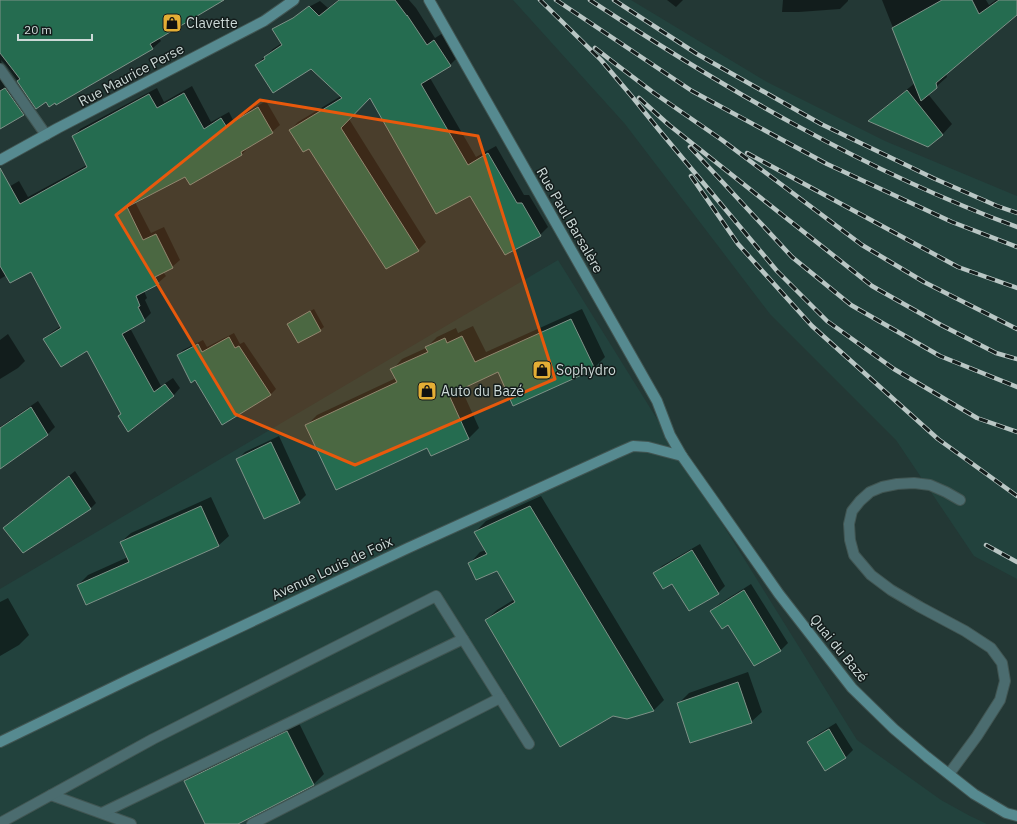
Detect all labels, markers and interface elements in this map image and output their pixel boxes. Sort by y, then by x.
shop icon: Clavette [161,12,183,34]
place label: Clavette [186,14,238,32]
scale bar [18,16,92,42]
text: 20 m [24,22,52,37]
street label: Rue Maurice Perse [75,39,187,110]
street label: Rue Paul Barsalère [532,164,608,276]
shop icon: Sophydro [531,359,553,381]
place label: Sophydro [556,361,616,379]
shop icon: Auto du Bazé [416,380,438,402]
place label: Auto du Bazé [441,382,524,400]
street label: Avenue Louis de Foix [269,532,395,604]
street label: Quai du Bazé [806,610,872,686]

